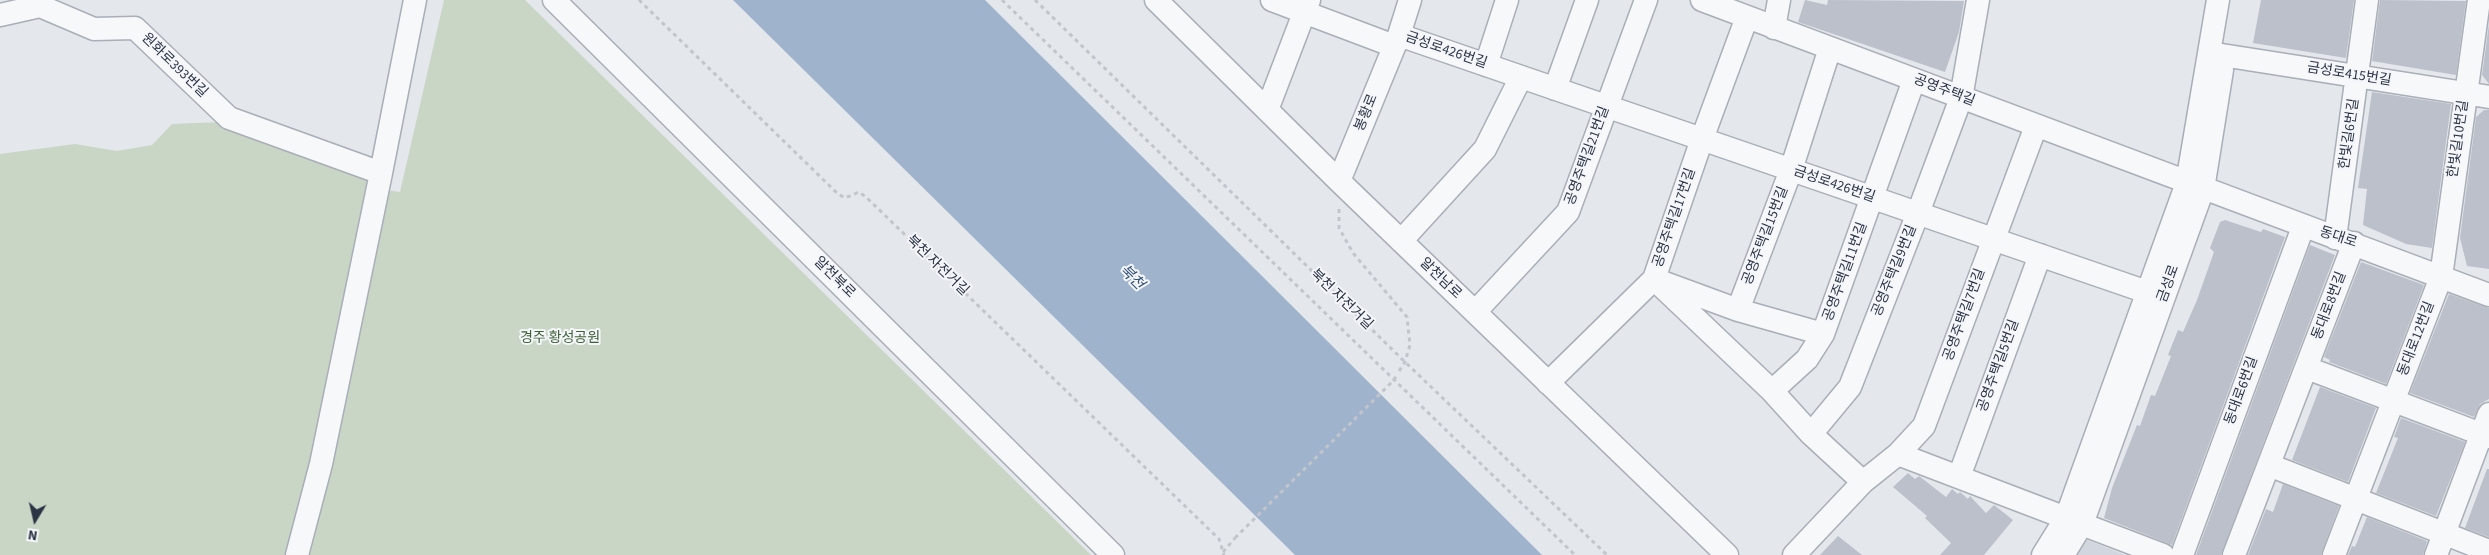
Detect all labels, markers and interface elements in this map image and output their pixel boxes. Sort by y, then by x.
street label: 금성로426번길 [1403,29,1489,73]
street label: 원화로393번길 [137,30,211,102]
street label: 금성로415번길 [2306,60,2392,90]
street label: 공영주택길 [1911,72,1977,110]
street label: 봉황로 [1352,92,1382,134]
street label: 한빛길6번길 [2337,97,2363,171]
street label: 한빛길10번길 [2445,99,2473,179]
street label: 공영주택길21번길 [1562,104,1614,208]
street label: 금성로426번길 [1791,163,1877,207]
street label: 공영주택길17번길 [1650,166,1700,270]
street label: 공영주택길15번길 [1740,184,1792,288]
street label: 공영주택길11번길 [1820,220,1872,324]
street label: 공영주택길9번길 [1869,223,1921,319]
street label: 동대로 [2317,224,2359,252]
street label: 북천 자전거길 [902,232,972,300]
street label: 알천북로 [810,254,858,302]
street label: 알천남로 [1416,255,1464,303]
water label: 북천 [1115,262,1147,294]
street label: 금성로 [2154,263,2184,305]
street label: 북천 자전거길 [1306,266,1376,334]
street label: 공영주택길7번길 [1940,266,1990,364]
street label: 동대로8번길 [2309,270,2351,342]
street label: 동대로12번길 [2395,299,2439,379]
street label: 공영주택길5번길 [1974,317,2024,415]
park label: 경주 황성공원 [520,331,600,347]
street label: 동대로6번길 [2222,355,2262,427]
north arrow [10,495,60,545]
text: N [26,524,39,545]

